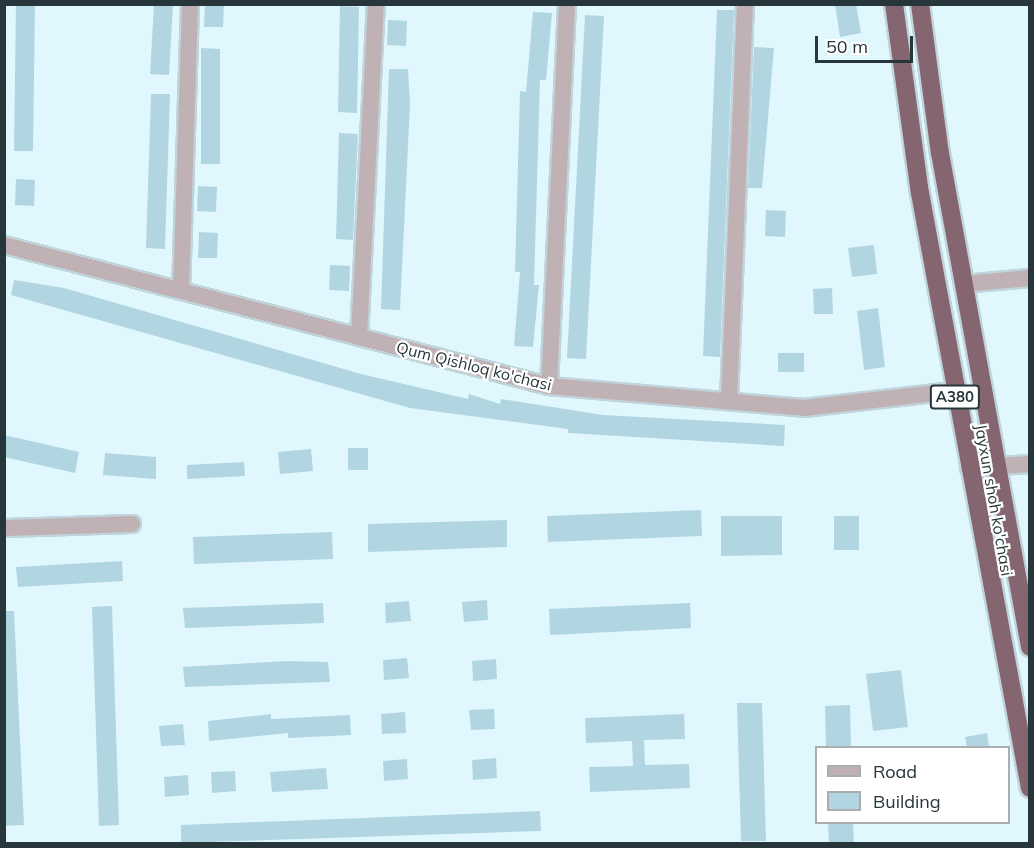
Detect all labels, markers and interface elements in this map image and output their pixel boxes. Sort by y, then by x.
scale bar [818,24,916,62]
text: 50 m [826,35,868,58]
street label: Qum Qishloq ko'chasi [394,337,554,395]
road number: A380 [930,385,980,409]
street label: Jayxun shoh ko'chasi [971,423,1017,577]
legend [815,746,1010,824]
text: Road [873,760,917,783]
text: Building [873,790,941,813]

